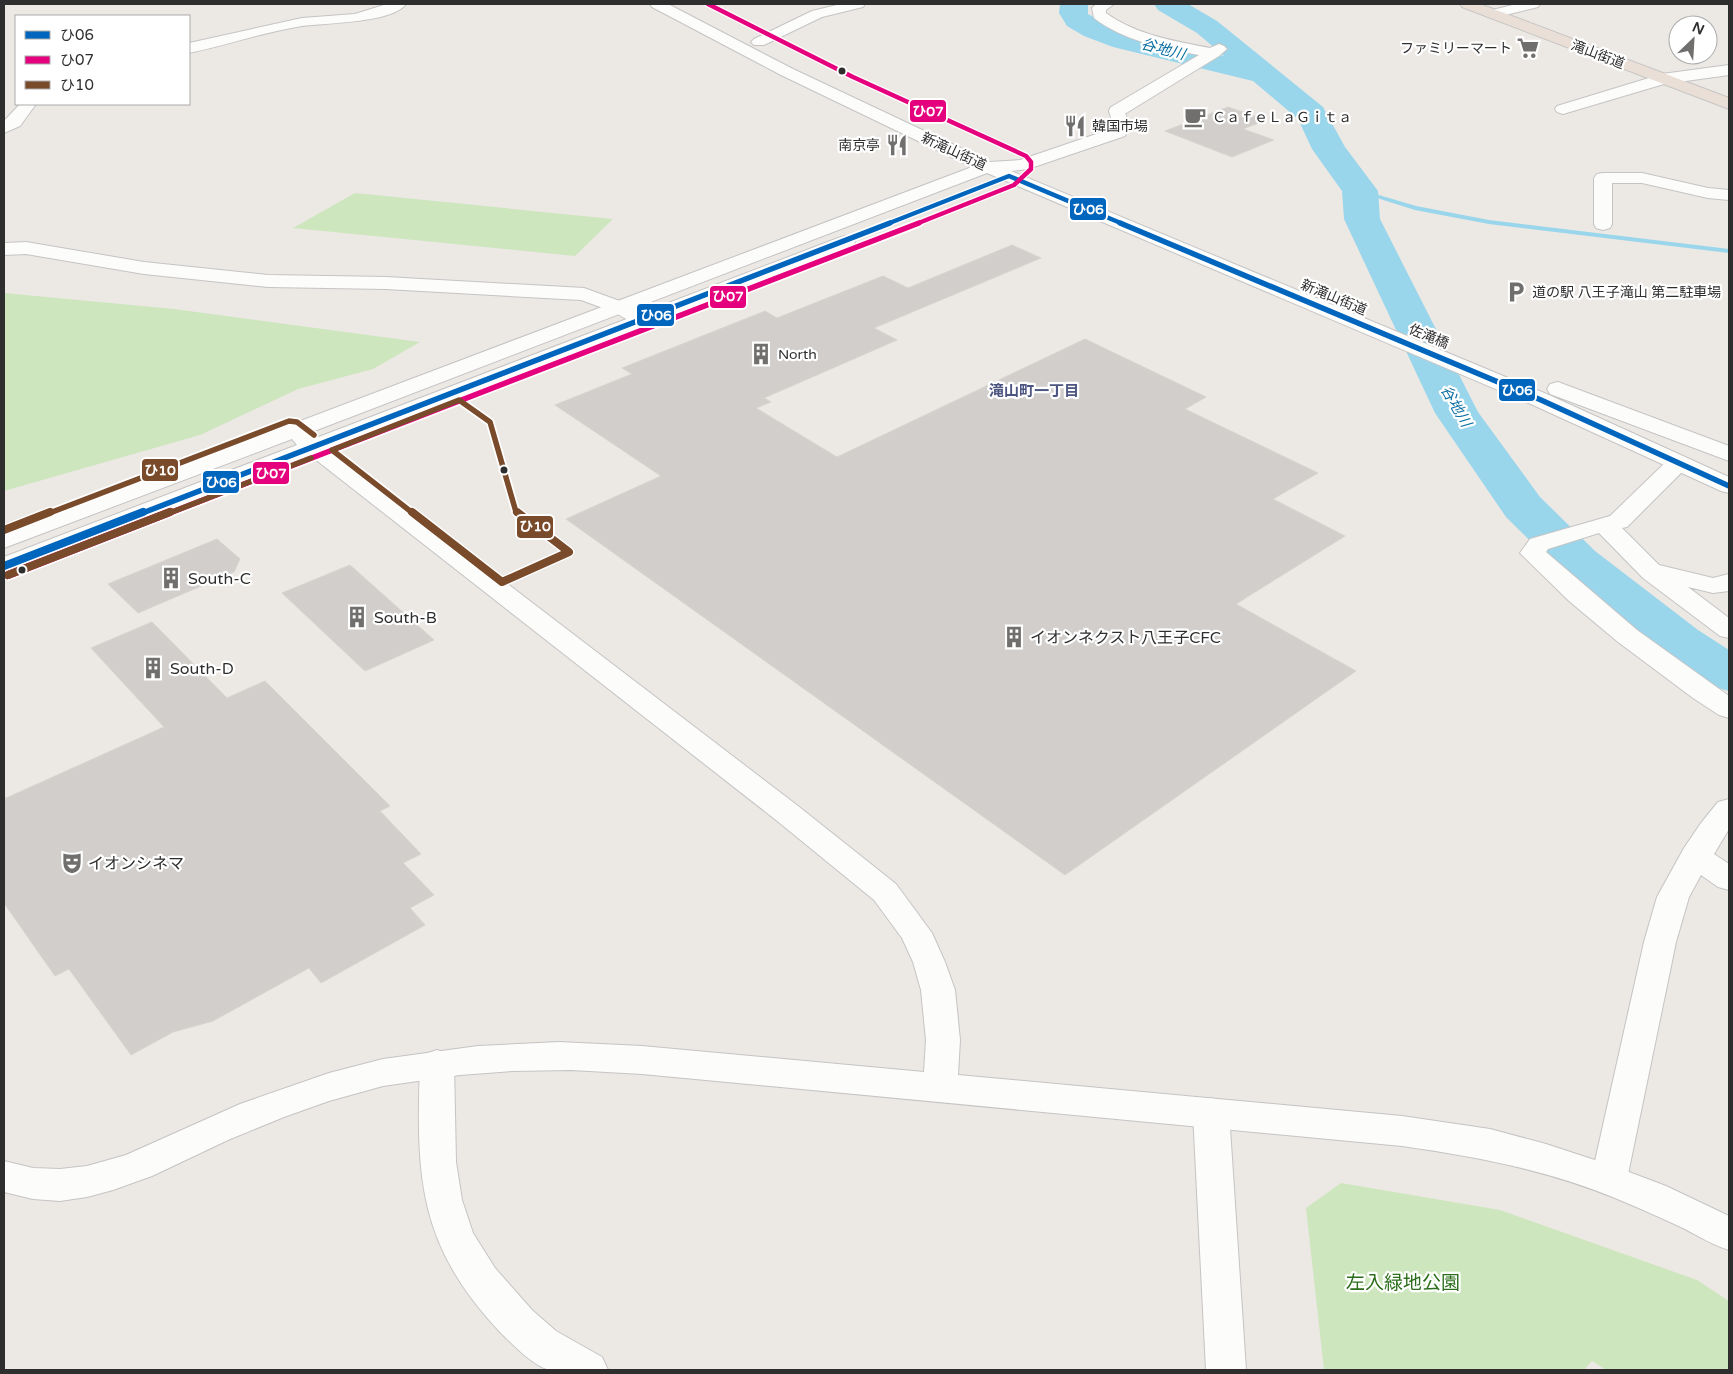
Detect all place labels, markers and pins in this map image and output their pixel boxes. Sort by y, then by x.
supermarket icon: ファミリーマート [1515,35,1541,61]
place label: ファミリーマート [1400,40,1512,57]
unlabelled marker [837,66,847,76]
cafe icon: ＣａｆｅＬａＧｉｔａ [1182,104,1208,130]
place label: ＣａｆｅＬａＧｉｔａ [1212,109,1352,126]
restaurant icon: 韓国市場 [1062,113,1088,139]
place label: 韓国市場 [1092,118,1148,135]
restaurant icon: 南京亭 [884,132,910,158]
place label: 南京亭 [838,137,880,154]
parking icon: 道の駅 八王子滝山 第二駐車場 [1503,279,1529,305]
place label: 道の駅 八王子滝山 第二駐車場 [1532,284,1721,301]
building icon: North [748,341,774,367]
place label: North [778,346,817,363]
unlabelled marker [499,465,509,475]
unlabelled marker [17,565,27,575]
building icon: South-C [158,565,184,591]
place label: South-C [188,569,251,589]
building icon: South-B [344,604,370,630]
place label: South-B [374,608,437,628]
building icon: イオンネクスト八王子CFC [1001,624,1027,650]
place label: イオンネクスト八王子CFC [1030,628,1221,648]
building icon: South-D [140,655,166,681]
place label: South-D [170,659,234,679]
theatre icon: イオンシネマ [59,850,85,876]
place label: イオンシネマ [88,854,184,874]

